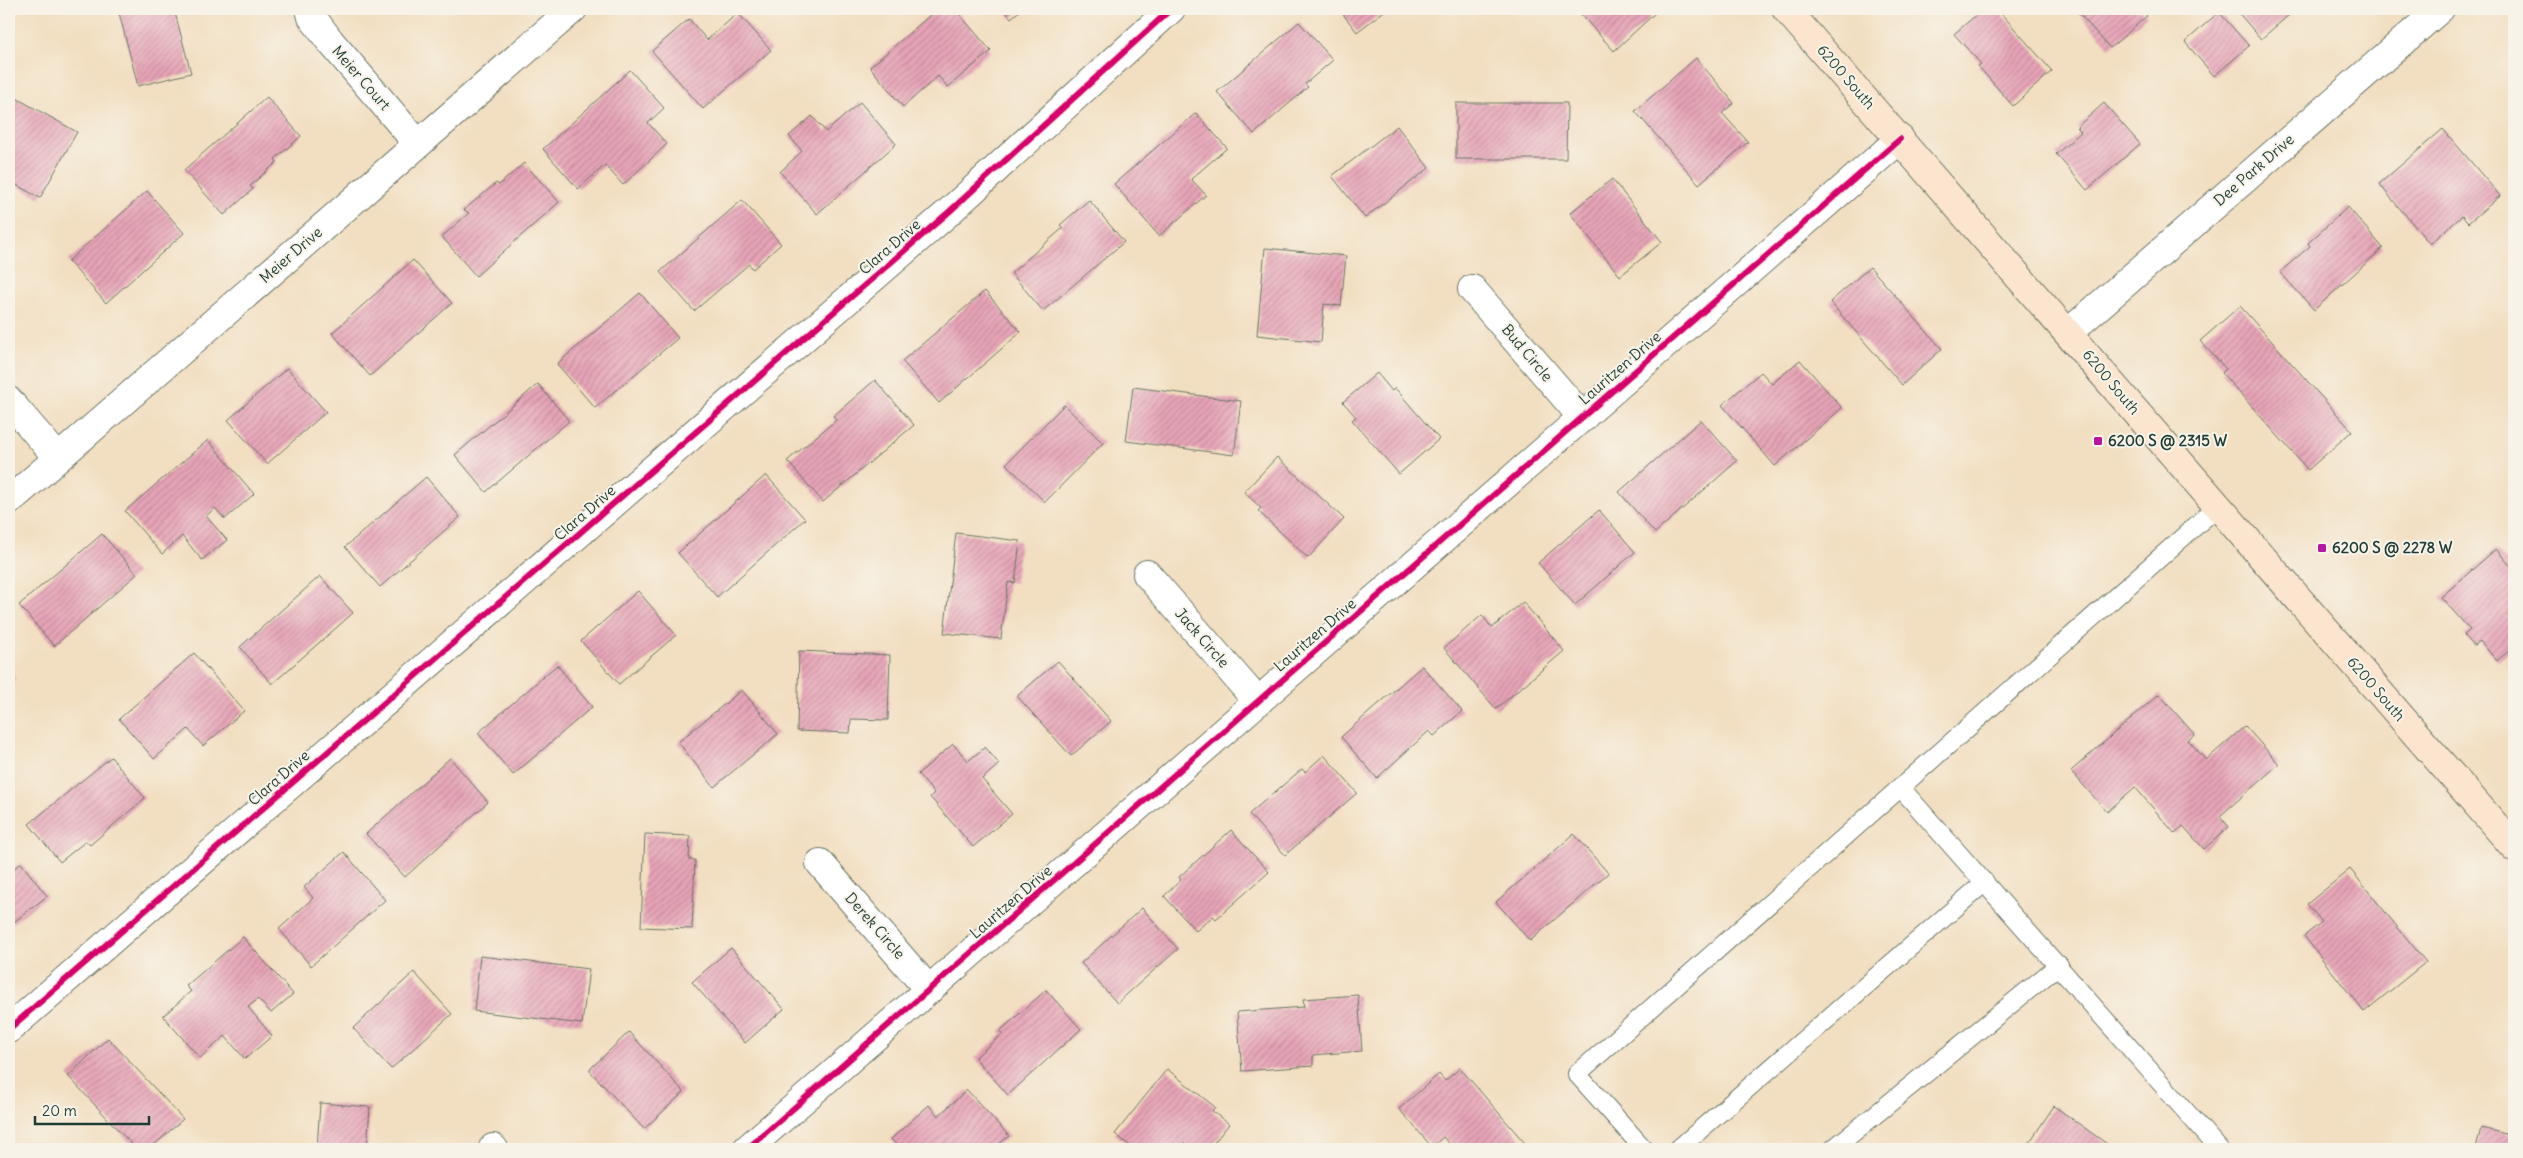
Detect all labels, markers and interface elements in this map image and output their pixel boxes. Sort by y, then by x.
street label: 6200 South [1813,40,1880,113]
street label: Meier Court [328,41,395,114]
street label: Dee Park Drive [2210,130,2298,210]
street label: Clara Drive [855,215,924,279]
street label: Meier Drive [255,222,326,287]
street label: Bud Circle [1498,320,1557,385]
street label: Lauritzen Drive [1575,327,1665,408]
street label: 6200 South [2079,345,2144,418]
place label: 6200 S @ 2315 W [2108,431,2227,451]
marker: 6200 S @ 2315 W [2092,435,2104,447]
street label: Clara Drive [550,481,619,545]
place label: 6200 S @ 2278 W [2332,538,2453,558]
marker: 6200 S @ 2278 W [2316,542,2328,554]
street label: Lauritzen Drive [1270,594,1360,675]
street label: Jack Circle [1171,604,1234,672]
street label: 6200 South [2343,652,2410,725]
street label: Clara Drive [244,746,313,810]
street label: Lauritzen Drive [966,861,1056,942]
street label: Derek Circle [841,888,909,963]
scale bar [35,1093,149,1125]
text: 20 m [42,1101,77,1120]

